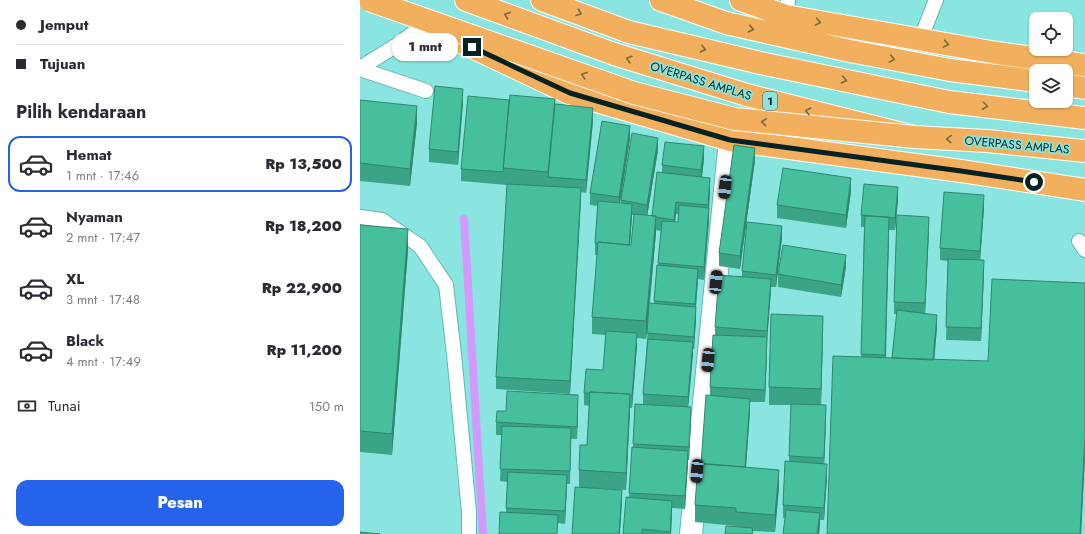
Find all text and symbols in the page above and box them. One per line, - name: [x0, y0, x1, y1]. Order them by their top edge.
- one-way arrow: [575, 9, 582, 17]
- one-way arrow: [504, 11, 511, 20]
- map controls: [1029, 12, 1073, 108]
- button: locate: [1029, 12, 1073, 56]
- text: Jemput: [40, 14, 89, 36]
- one-way arrow: [815, 17, 821, 26]
- one-way arrow: [748, 24, 755, 32]
- callout: 1 mnt: [392, 33, 458, 61]
- text: 1 mnt: [408, 37, 442, 56]
- route end: [463, 38, 481, 56]
- one-way arrow: [943, 40, 949, 48]
- one-way arrow: [700, 45, 707, 53]
- text: Tujuan: [40, 53, 85, 75]
- one-way arrow: [626, 55, 633, 64]
- one-way arrow: [889, 55, 895, 63]
- street label: OVERPASS AMPLAS: [648, 57, 754, 105]
- button: layers: [1029, 64, 1073, 108]
- one-way arrow: [581, 72, 588, 80]
- one-way arrow: [841, 76, 847, 84]
- road number: 1: [763, 92, 777, 110]
- text: Pilih kendaraan: [16, 99, 146, 125]
- one-way arrow: [982, 101, 989, 110]
- one-way arrow: [805, 107, 811, 115]
- one-way arrow: [761, 118, 767, 127]
- street label: OVERPASS AMPLAS: [964, 131, 1071, 159]
- one-way arrow: [946, 135, 952, 143]
- text: Hemat: [66, 144, 112, 166]
- icon: car: [18, 146, 54, 182]
- text: Rp 13,500: [265, 153, 342, 175]
- text: 1 mnt · 17:46: [66, 166, 139, 185]
- route start: [1025, 173, 1043, 191]
- car: [718, 174, 732, 200]
- text: Nyaman: [66, 206, 123, 228]
- icon: car: [18, 208, 54, 244]
- text: Rp 18,200: [265, 215, 342, 237]
- text: 2 mnt · 17:47: [66, 228, 140, 247]
- text: XL: [66, 268, 84, 290]
- car: [709, 269, 723, 295]
- icon: car: [18, 270, 54, 306]
- text: Rp 22,900: [262, 277, 342, 299]
- text: 3 mnt · 17:48: [66, 290, 140, 309]
- text: Black: [66, 330, 104, 352]
- icon: car: [18, 332, 54, 368]
- text: Rp 11,200: [267, 339, 342, 361]
- car: [701, 348, 715, 372]
- text: 4 mnt · 17:49: [66, 352, 141, 371]
- icon: cash: [16, 395, 38, 417]
- text: Tunai: [48, 395, 81, 417]
- text: 150 m: [309, 397, 344, 416]
- car: [690, 459, 704, 483]
- button: Pesan: [16, 480, 344, 526]

